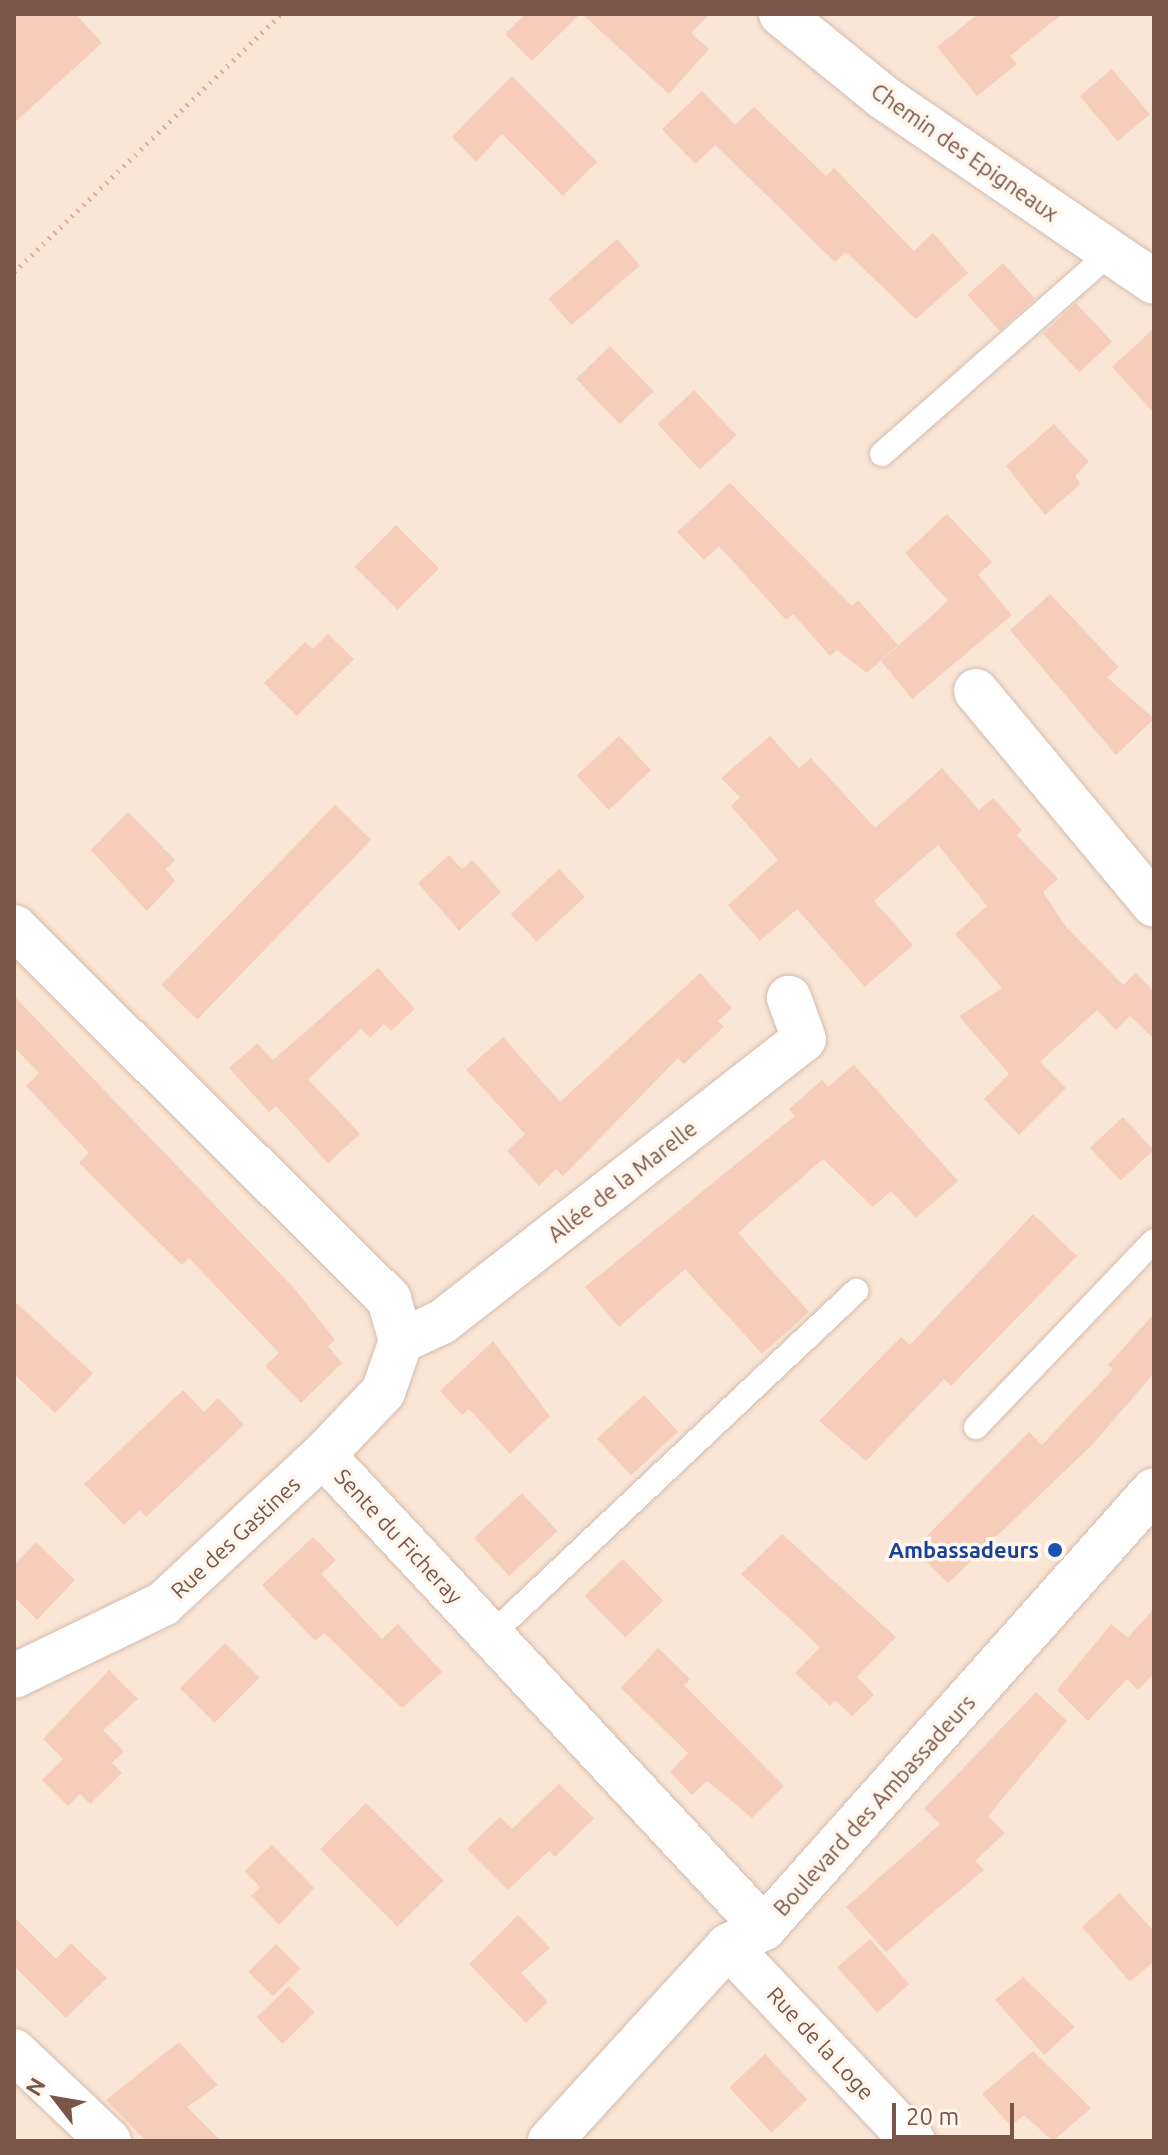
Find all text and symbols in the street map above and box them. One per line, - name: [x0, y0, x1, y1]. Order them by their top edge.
- street label: Chemin des Epigneaux: [866, 77, 1064, 227]
- street label: Allée de la Marelle: [542, 1115, 702, 1247]
- street label: Sente du Ficheray: [330, 1463, 468, 1609]
- street label: Rue des Gastines: [165, 1470, 305, 1604]
- place label: Ambassadeurs: [889, 1537, 1039, 1563]
- marker: Ambassadeurs: [1046, 1541, 1064, 1559]
- street label: Boulevard des Ambassadeurs: [768, 1689, 980, 1921]
- street label: Rue de la Loge: [762, 1981, 880, 2105]
- north arrow: [16, 2059, 96, 2139]
- text: N: [20, 2073, 50, 2100]
- scale bar: [896, 2087, 1018, 2137]
- text: 20 m: [906, 2103, 959, 2130]

